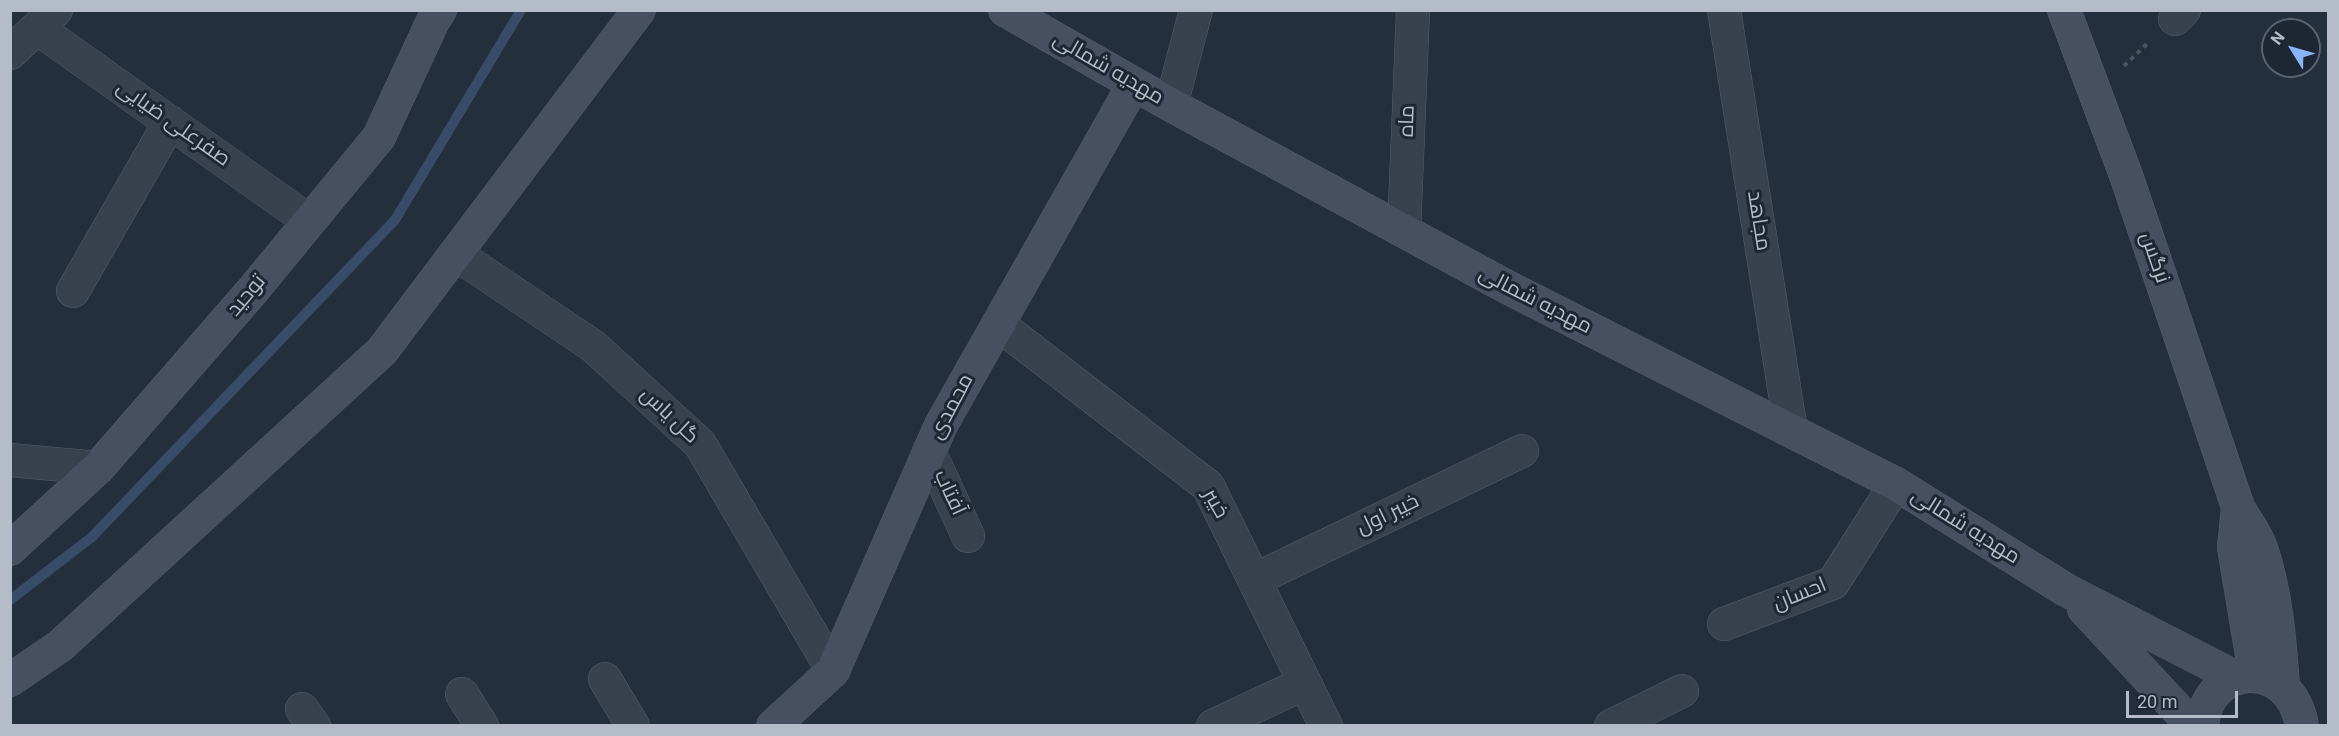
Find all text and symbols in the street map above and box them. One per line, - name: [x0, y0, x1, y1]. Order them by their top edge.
- north arrow: [2261, 18, 2321, 78]
- street label: مهدیه شمالی: [1048, 27, 1168, 111]
- text: N: [2267, 28, 2289, 48]
- street label: صفرعلی ضیایی: [111, 75, 235, 173]
- street label: ماه: [1395, 105, 1421, 137]
- street label: مجاهد: [1741, 189, 1775, 253]
- street label: نرگس: [2134, 229, 2174, 287]
- street label: مهدیه شمالی: [1474, 262, 1596, 340]
- street label: توحید: [222, 270, 272, 322]
- street label: محمدی: [924, 370, 980, 444]
- street label: گل یاس: [634, 382, 704, 450]
- street label: آفتاب: [928, 466, 970, 520]
- street label: مهدیه شمالی: [1906, 484, 2024, 570]
- street label: خیبر: [1197, 485, 1233, 523]
- street label: خیبر اول: [1353, 489, 1423, 541]
- street label: احسان: [1770, 573, 1830, 617]
- scale bar: [2129, 679, 2242, 717]
- text: 20 m: [2137, 691, 2177, 712]

